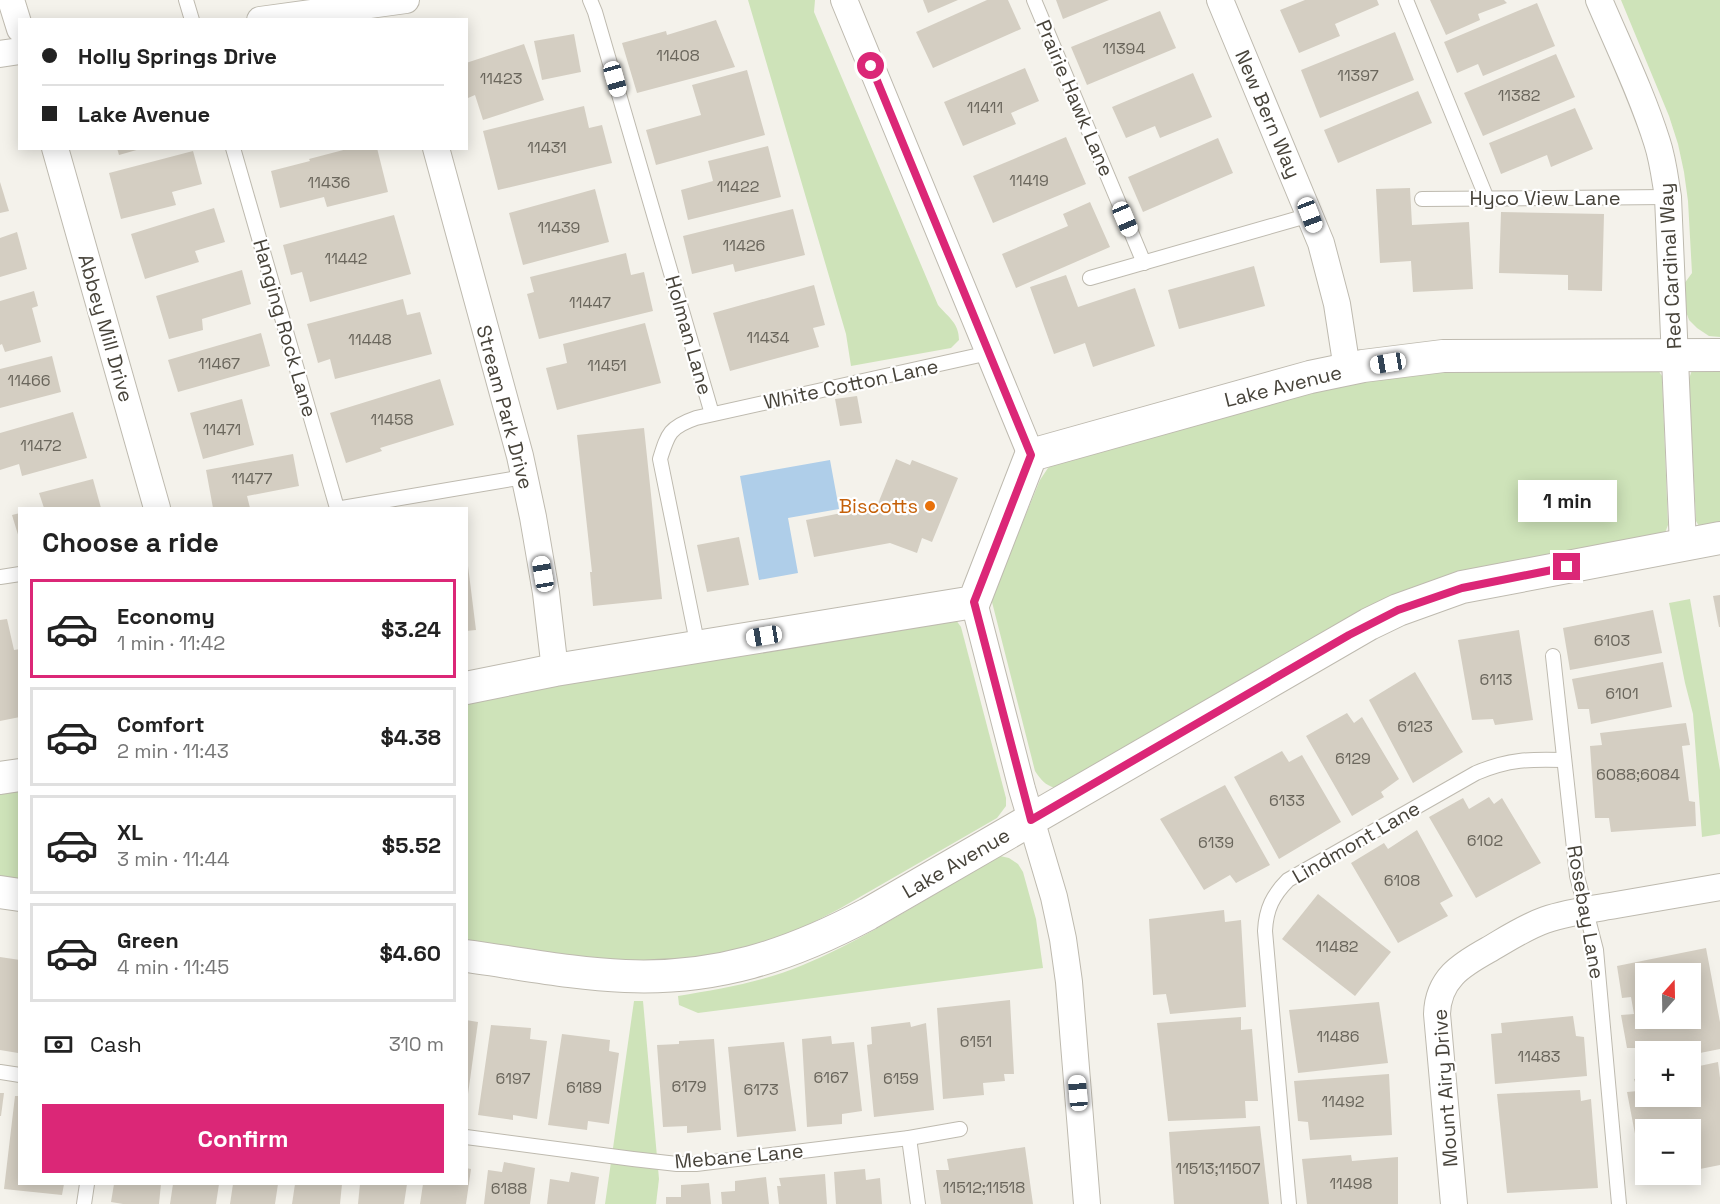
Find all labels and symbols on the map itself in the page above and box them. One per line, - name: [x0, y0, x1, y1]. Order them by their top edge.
- street label: Prairie Hawk Lane: [1030, 16, 1120, 180]
- house number: 11394: [1103, 38, 1145, 59]
- house number: 11408: [656, 45, 700, 66]
- street label: New Bern Way: [1229, 46, 1307, 182]
- route start: [857, 52, 884, 79]
- car: [601, 59, 629, 99]
- house number: 11397: [1337, 65, 1379, 86]
- house number: 11423: [480, 68, 522, 89]
- house number: 11382: [1498, 85, 1540, 106]
- house number: 11411: [967, 97, 1003, 118]
- house number: 11431: [527, 137, 567, 158]
- house number: 11419: [1009, 170, 1049, 191]
- house number: 11436: [308, 172, 350, 193]
- house number: 11422: [717, 176, 759, 197]
- street label: Red Cardinal Way: [1653, 182, 1687, 350]
- street label: Hyco View Lane: [1469, 185, 1621, 211]
- car: [1295, 195, 1325, 235]
- car: [1110, 199, 1140, 239]
- house number: 11439: [538, 217, 580, 238]
- house number: 11426: [723, 235, 765, 256]
- street label: Hanging Rock Lane: [247, 236, 323, 420]
- house number: 11442: [324, 248, 368, 269]
- street label: Abbey Mill Drive: [72, 251, 140, 405]
- street label: Holman Lane: [660, 272, 718, 398]
- house number: 11447: [569, 292, 611, 313]
- street label: Stream Park Drive: [471, 322, 539, 492]
- house number: 11434: [746, 327, 790, 348]
- house number: 11448: [348, 329, 392, 350]
- car: [1369, 351, 1407, 375]
- house number: 11467: [198, 353, 240, 374]
- street label: White Cotton Lane: [761, 353, 941, 415]
- house number: 11451: [587, 355, 627, 376]
- street label: Lake Avenue: [1222, 359, 1344, 413]
- house number: 11466: [8, 370, 50, 391]
- house number: 11458: [371, 409, 413, 430]
- house number: 11471: [203, 419, 241, 440]
- house number: 11472: [20, 435, 62, 456]
- house number: 11477: [232, 468, 272, 489]
- callout: 1 min: [1518, 480, 1616, 522]
- place label: Biscotts: [839, 493, 918, 519]
- marker: Biscotts: [923, 499, 937, 513]
- route end: [1553, 553, 1580, 580]
- car: [531, 555, 555, 593]
- car: [745, 624, 783, 648]
- house number: 6103: [1594, 630, 1630, 651]
- house number: 6113: [1480, 669, 1512, 690]
- house number: 6101: [1605, 683, 1639, 704]
- house number: 6123: [1397, 716, 1433, 737]
- house number: 6129: [1335, 748, 1371, 769]
- house number: 6088;6084: [1596, 764, 1680, 785]
- house number: 6133: [1269, 790, 1305, 811]
- street label: Lindmont Lane: [1287, 795, 1425, 889]
- street label: Lake Avenue: [898, 822, 1014, 904]
- house number: 6102: [1467, 830, 1503, 851]
- house number: 6139: [1198, 832, 1234, 853]
- street label: Rosebay Lane: [1561, 843, 1611, 981]
- house number: 6108: [1384, 870, 1420, 891]
- house number: 11482: [1316, 936, 1359, 957]
- north arrow: [1635, 963, 1701, 1029]
- street label: Mount Airy Drive: [1427, 1008, 1463, 1168]
- house number: 11486: [1316, 1026, 1360, 1047]
- house number: 6151: [960, 1031, 992, 1052]
- house number: 11483: [1517, 1046, 1561, 1067]
- house number: 6167: [813, 1067, 849, 1088]
- house number: 6197: [496, 1068, 530, 1089]
- house number: 6159: [883, 1068, 919, 1089]
- car: [1067, 1074, 1089, 1112]
- house number: 6179: [671, 1076, 707, 1097]
- house number: 6189: [566, 1077, 602, 1098]
- house number: 6173: [743, 1079, 779, 1100]
- house number: 11492: [1322, 1091, 1364, 1112]
- street label: Mebane Lane: [673, 1137, 805, 1175]
- house number: 11513;11507: [1175, 1158, 1261, 1179]
- house number: 11498: [1329, 1173, 1373, 1194]
- house number: 11512;11518: [943, 1177, 1025, 1198]
- house number: 6188: [491, 1178, 527, 1199]

